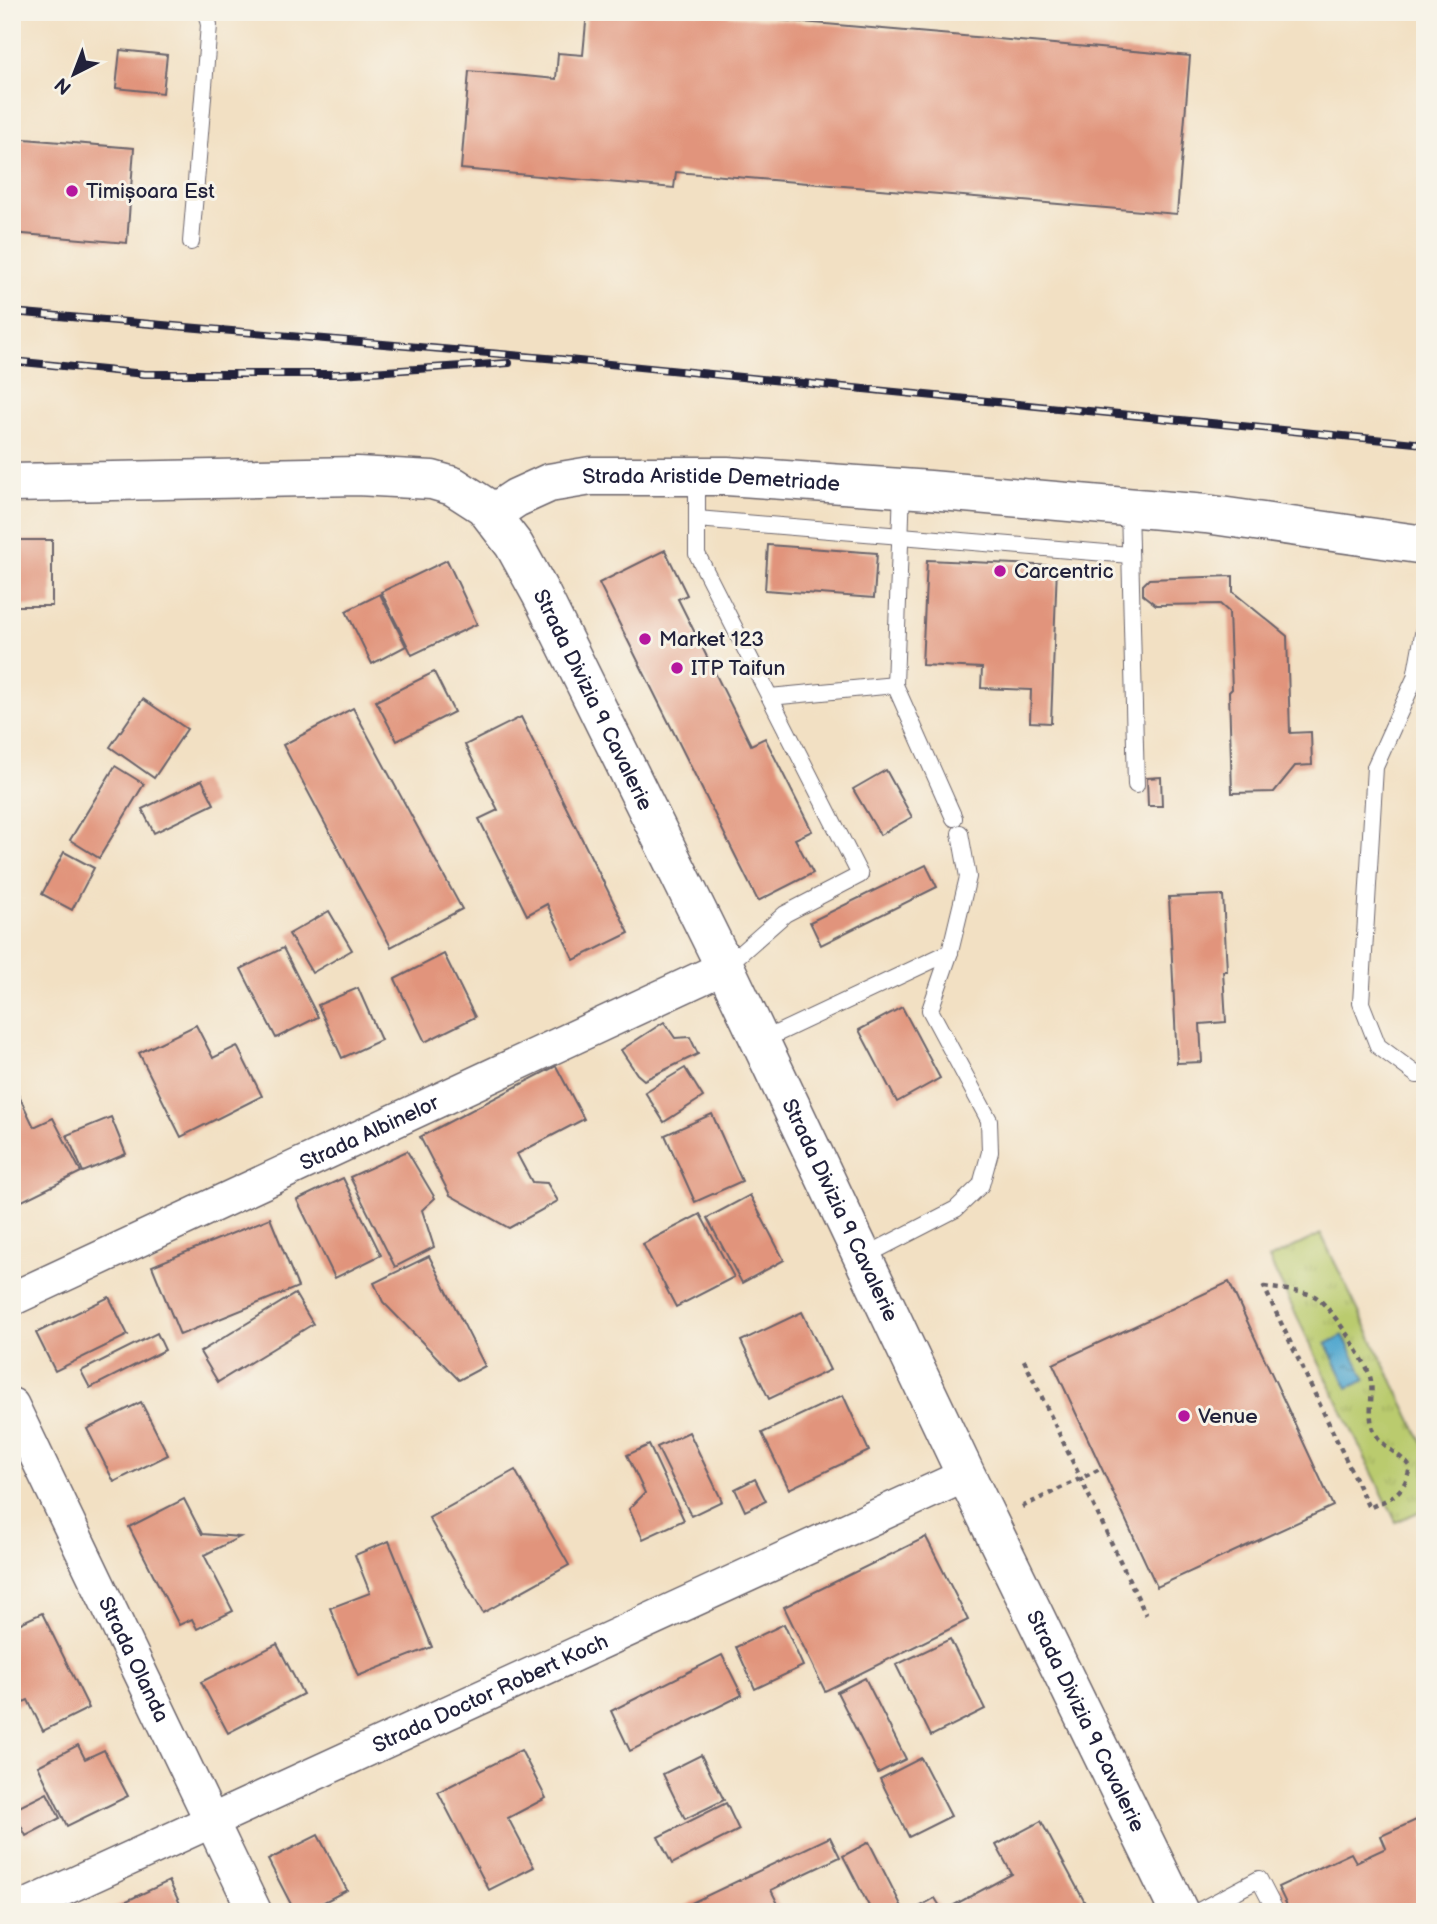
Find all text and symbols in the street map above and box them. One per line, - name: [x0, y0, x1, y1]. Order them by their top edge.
- north arrow: [38, 38, 108, 108]
- text: N: [51, 72, 77, 99]
- place label: Timișoara Est: [86, 179, 215, 204]
- marker: Timișoara Est: [64, 183, 80, 199]
- street label: Strada Aristide Demetriade: [580, 463, 841, 496]
- place label: Carcentric: [1014, 559, 1114, 584]
- marker: Carcentric: [992, 563, 1008, 579]
- street label: Strada Divizia 9 Cavalerie: [528, 585, 658, 814]
- place label: Market 123: [659, 627, 764, 652]
- marker: Market 123: [637, 631, 653, 647]
- place label: ITP Taifun: [691, 656, 785, 681]
- marker: ITP Taifun: [669, 660, 685, 676]
- street label: Strada Albinelor: [296, 1089, 443, 1176]
- street label: Strada Divizia 9 Cavalerie: [777, 1095, 904, 1325]
- place label: Venue: [1198, 1404, 1258, 1429]
- marker: Venue: [1176, 1408, 1192, 1424]
- street label: Strada Olanda: [93, 1593, 175, 1726]
- street label: Strada Divizia 9 Cavalerie: [1021, 1606, 1150, 1836]
- street label: Strada Doctor Robert Koch: [369, 1628, 612, 1758]

